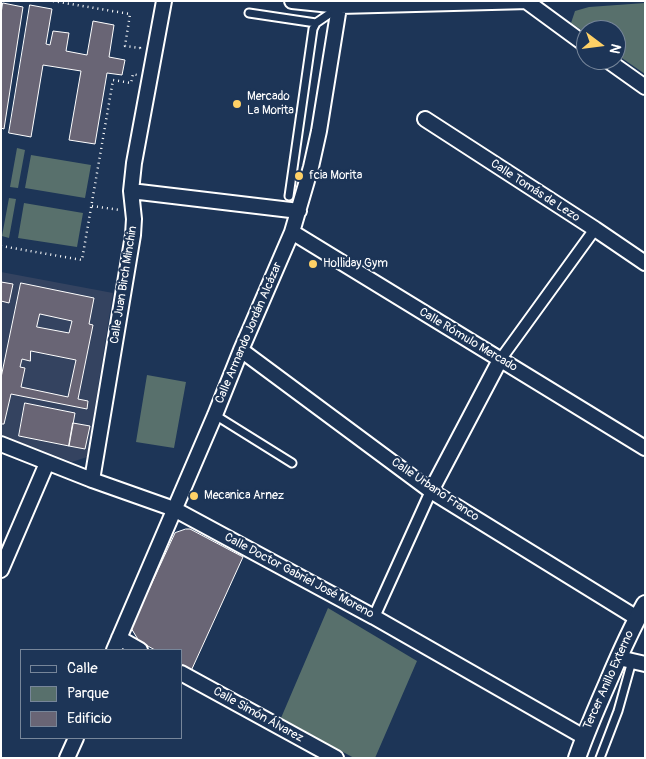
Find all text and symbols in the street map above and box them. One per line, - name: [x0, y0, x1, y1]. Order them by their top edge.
- north arrow: [576, 20, 626, 70]
- text: N: [606, 42, 624, 56]
- place label: Mercado La Morita: [247, 90, 294, 118]
- marker: Mercado La Morita: [231, 98, 243, 110]
- street label: Calle Tomás de Lezo: [488, 157, 582, 225]
- place label: fcia Morita: [309, 169, 362, 183]
- marker: fcia Morita: [293, 170, 305, 182]
- street label: Calle Juan Birch Minchin: [108, 225, 140, 345]
- place label: Holliday Gym: [323, 257, 388, 271]
- marker: Holliday Gym: [307, 258, 319, 270]
- street label: Calle Armando Jordán Alcázar: [213, 260, 285, 406]
- street label: Calle Rómulo Mercado: [416, 305, 520, 375]
- street label: Calle Urbano Franco: [388, 455, 482, 525]
- place label: Mecanica Arnez: [204, 489, 284, 503]
- marker: Mecanica Arnez: [188, 490, 200, 502]
- street label: Calle Doctor Gabriel José Moreno: [222, 530, 376, 622]
- street label: Tercer Anillo Externo: [581, 628, 637, 732]
- legend: [20, 649, 182, 739]
- text: Calle: [67, 659, 98, 678]
- text: Parque: [67, 684, 109, 703]
- street label: Calle Simón Álvarez: [210, 684, 306, 746]
- text: Edificio: [67, 709, 112, 728]

